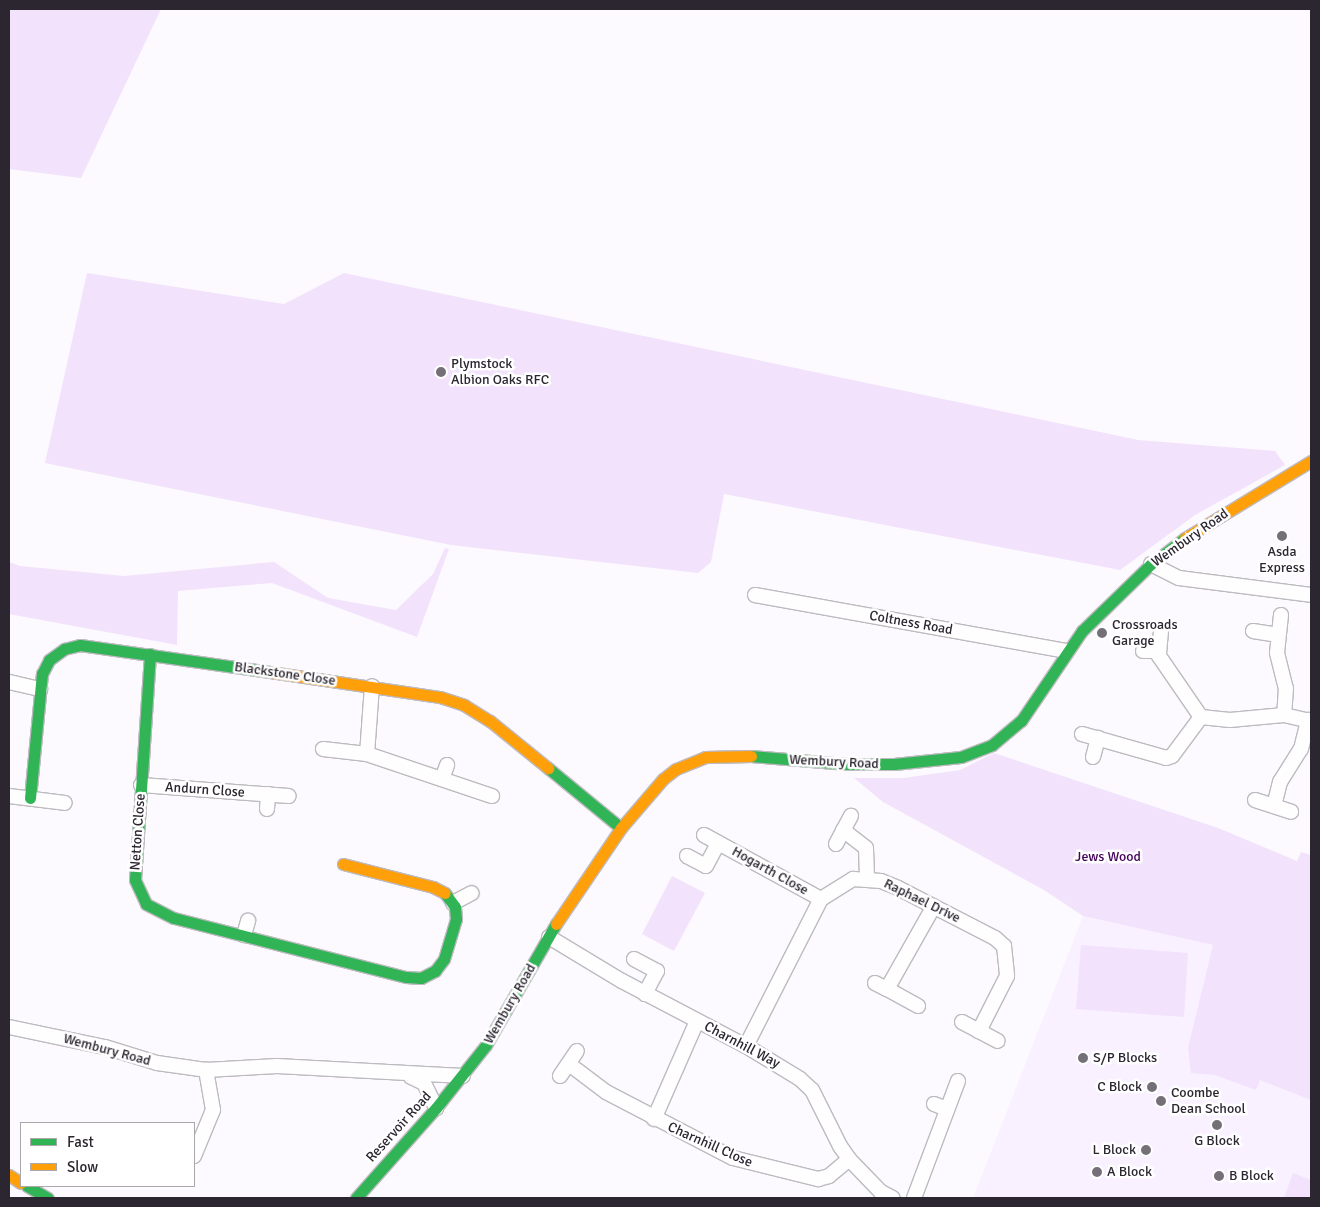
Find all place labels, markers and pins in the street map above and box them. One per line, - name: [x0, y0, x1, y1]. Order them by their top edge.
- place label: Plymstock Albion Oaks RFC: [451, 356, 549, 388]
- marker: Plymstock Albion Oaks RFC: [435, 366, 447, 378]
- marker: Asda Express: [1276, 530, 1288, 542]
- place label: Asda Express: [1259, 544, 1305, 576]
- place label: Crossroads Garage: [1112, 617, 1178, 650]
- marker: Crossroads Garage: [1096, 627, 1108, 639]
- place label: S/P Blocks: [1093, 1050, 1157, 1066]
- marker: S/P Blocks: [1077, 1052, 1089, 1064]
- place label: C Block: [1097, 1079, 1142, 1095]
- marker: C Block: [1146, 1081, 1158, 1093]
- place label: Coombe Dean School: [1171, 1085, 1246, 1118]
- marker: Coombe Dean School: [1155, 1095, 1167, 1107]
- marker: G Block: [1211, 1119, 1223, 1131]
- place label: G Block: [1194, 1133, 1240, 1149]
- place label: L Block: [1092, 1142, 1136, 1158]
- marker: L Block: [1140, 1144, 1152, 1156]
- place label: A Block: [1107, 1164, 1152, 1180]
- marker: A Block: [1091, 1166, 1103, 1178]
- place label: B Block: [1229, 1168, 1274, 1184]
- marker: B Block: [1213, 1170, 1225, 1182]

